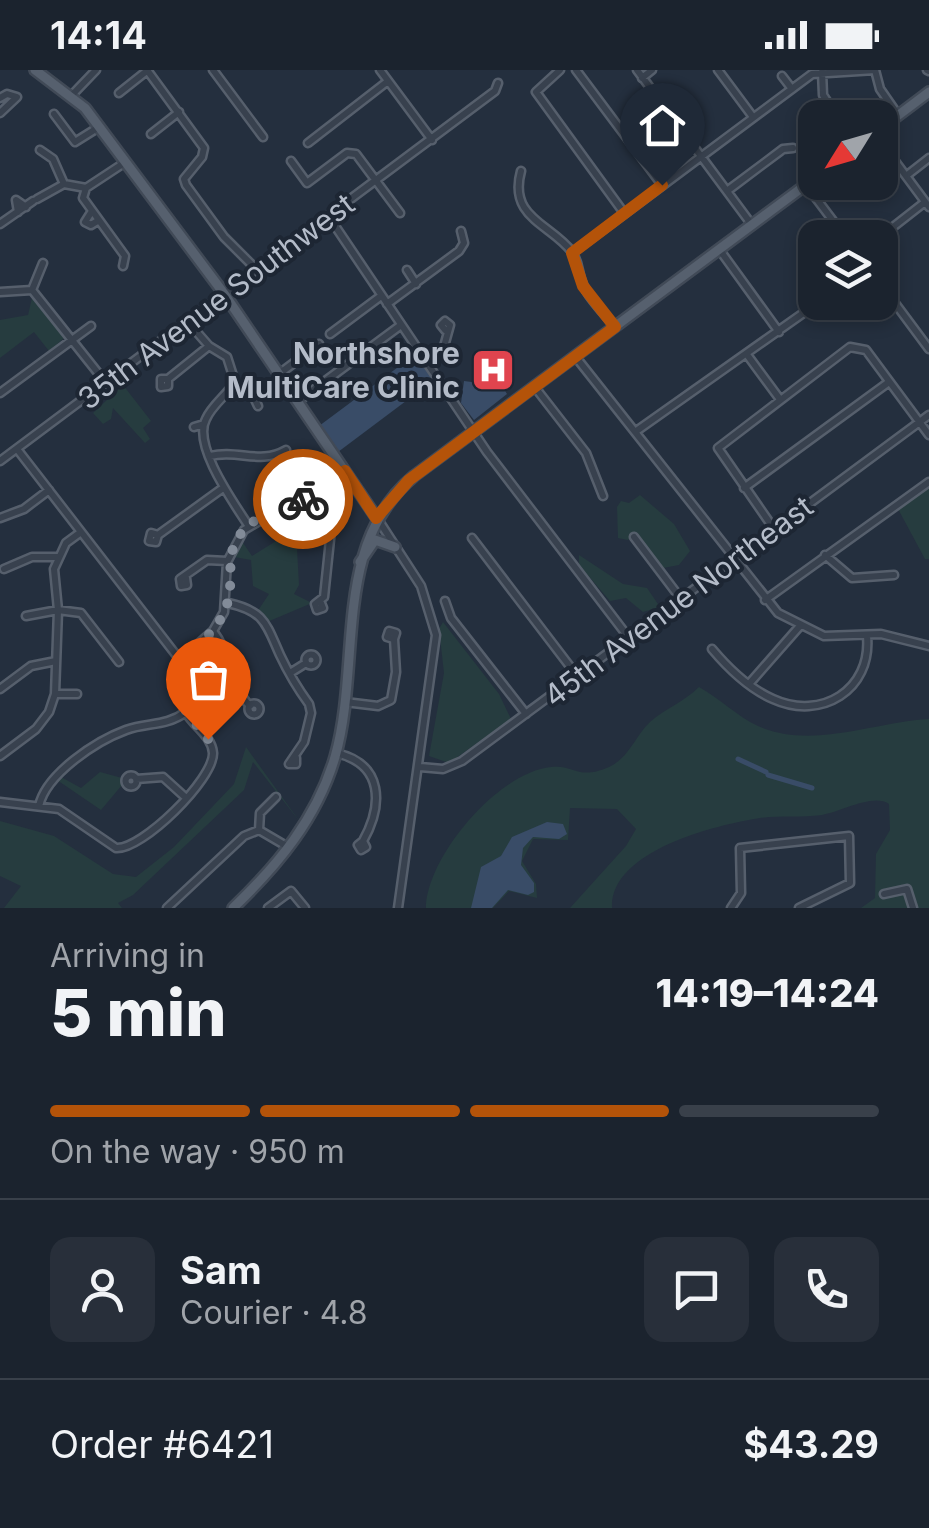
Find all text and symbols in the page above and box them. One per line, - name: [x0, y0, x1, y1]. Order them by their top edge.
- text: 14:14: [50, 12, 147, 58]
- pin: [620, 83, 705, 186]
- icon: home: [635, 98, 690, 153]
- north arrow: [798, 100, 898, 200]
- map controls: [798, 100, 898, 320]
- street label: 35th Avenue Southwest: [71, 185, 361, 417]
- button: layers: [798, 220, 898, 320]
- place label: Northshore MultiCare Clinic: [227, 335, 460, 405]
- hospital icon: Northshore MultiCare Clinic: [470, 347, 516, 393]
- courier: [253, 449, 353, 549]
- icon: bike: [276, 472, 331, 527]
- street label: 45th Avenue Northeast: [536, 488, 820, 714]
- pin: [166, 637, 251, 740]
- icon: bag: [181, 652, 236, 707]
- text: Arriving in: [50, 936, 205, 975]
- text: 14:19–14:24: [656, 970, 879, 1016]
- text: 5 min: [50, 973, 227, 1052]
- text: On the way · 950 m: [50, 1132, 345, 1171]
- button: person: [50, 1237, 155, 1342]
- button: chat: [644, 1237, 749, 1342]
- button: phone: [774, 1237, 879, 1342]
- text: Sam: [180, 1247, 262, 1293]
- text: Courier · 4.8: [180, 1293, 368, 1332]
- text: Order #6421: [50, 1421, 274, 1467]
- text: $43.29: [743, 1421, 879, 1467]

